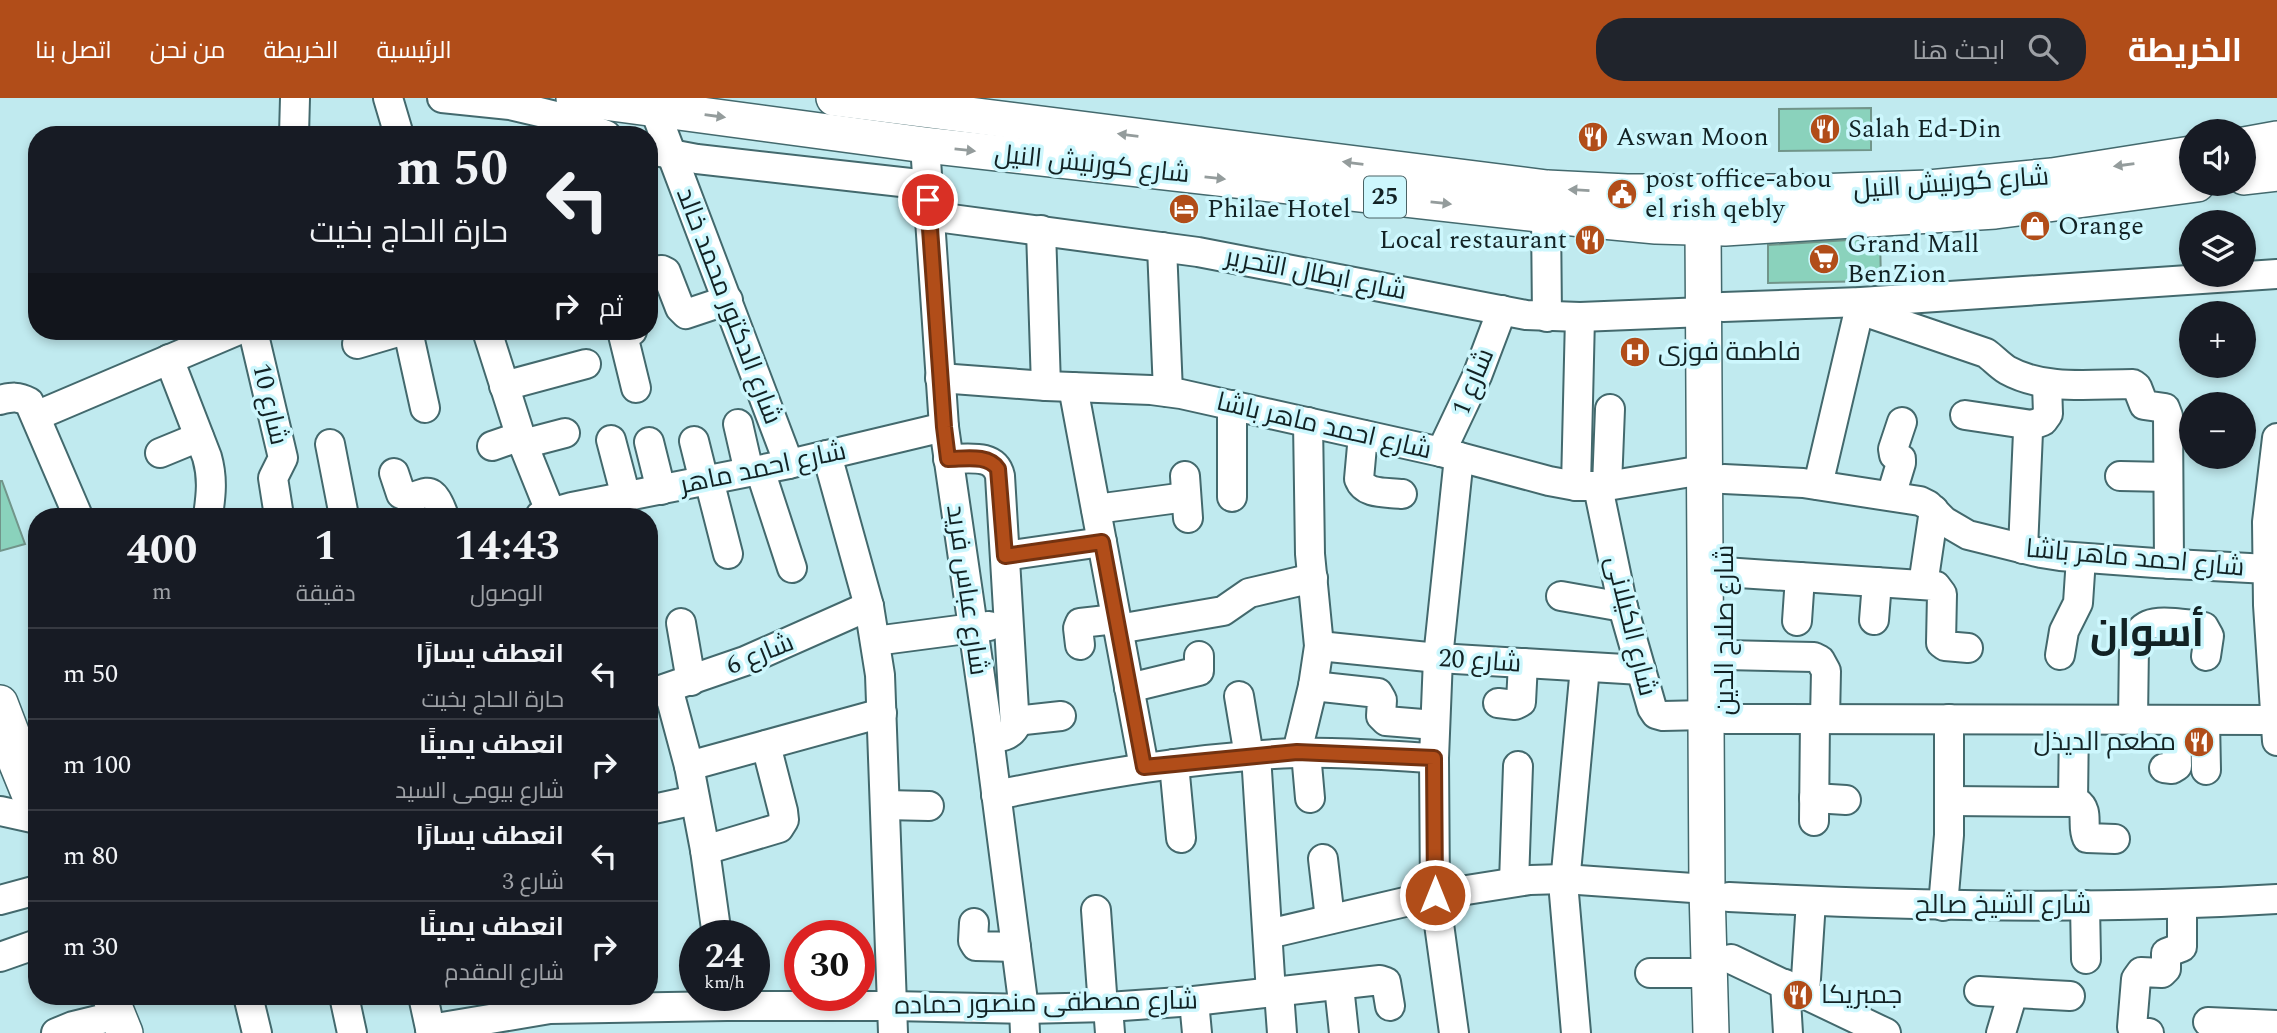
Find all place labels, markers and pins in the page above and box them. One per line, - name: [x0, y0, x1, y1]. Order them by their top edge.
- place label: Salah Ed-Din: [1848, 109, 2001, 149]
- restaurant icon: Salah Ed-Din: [1808, 112, 1842, 146]
- place label: Aswan Moon: [1616, 117, 1769, 157]
- restaurant icon: Aswan Moon: [1576, 120, 1610, 154]
- place label: post office-abou el rish qebly: [1645, 159, 1832, 229]
- pin: [898, 170, 958, 230]
- public building icon: post office-abou el rish qebly: [1605, 177, 1639, 211]
- place label: Philae Hotel: [1207, 189, 1351, 229]
- hotel icon: Philae Hotel: [1167, 192, 1201, 226]
- place label: Orange: [2058, 206, 2144, 246]
- shop icon: Orange: [2018, 209, 2052, 243]
- place label: Local restaurant: [1379, 220, 1567, 260]
- restaurant icon: Local restaurant: [1573, 223, 1607, 257]
- place label: Grand Mall BenZion: [1847, 224, 1979, 294]
- supermarket icon: Grand Mall BenZion: [1807, 242, 1841, 276]
- place label: فاطمة فوزى: [1658, 332, 1801, 372]
- hospital icon: فاطمة فوزى: [1618, 335, 1652, 369]
- place label: مطعم الديذل: [2033, 722, 2176, 762]
- restaurant icon: مطعم الديذل: [2182, 725, 2216, 759]
- place label: جمبريكا: [1821, 975, 1902, 1015]
- restaurant icon: جمبريكا: [1781, 978, 1815, 1012]

